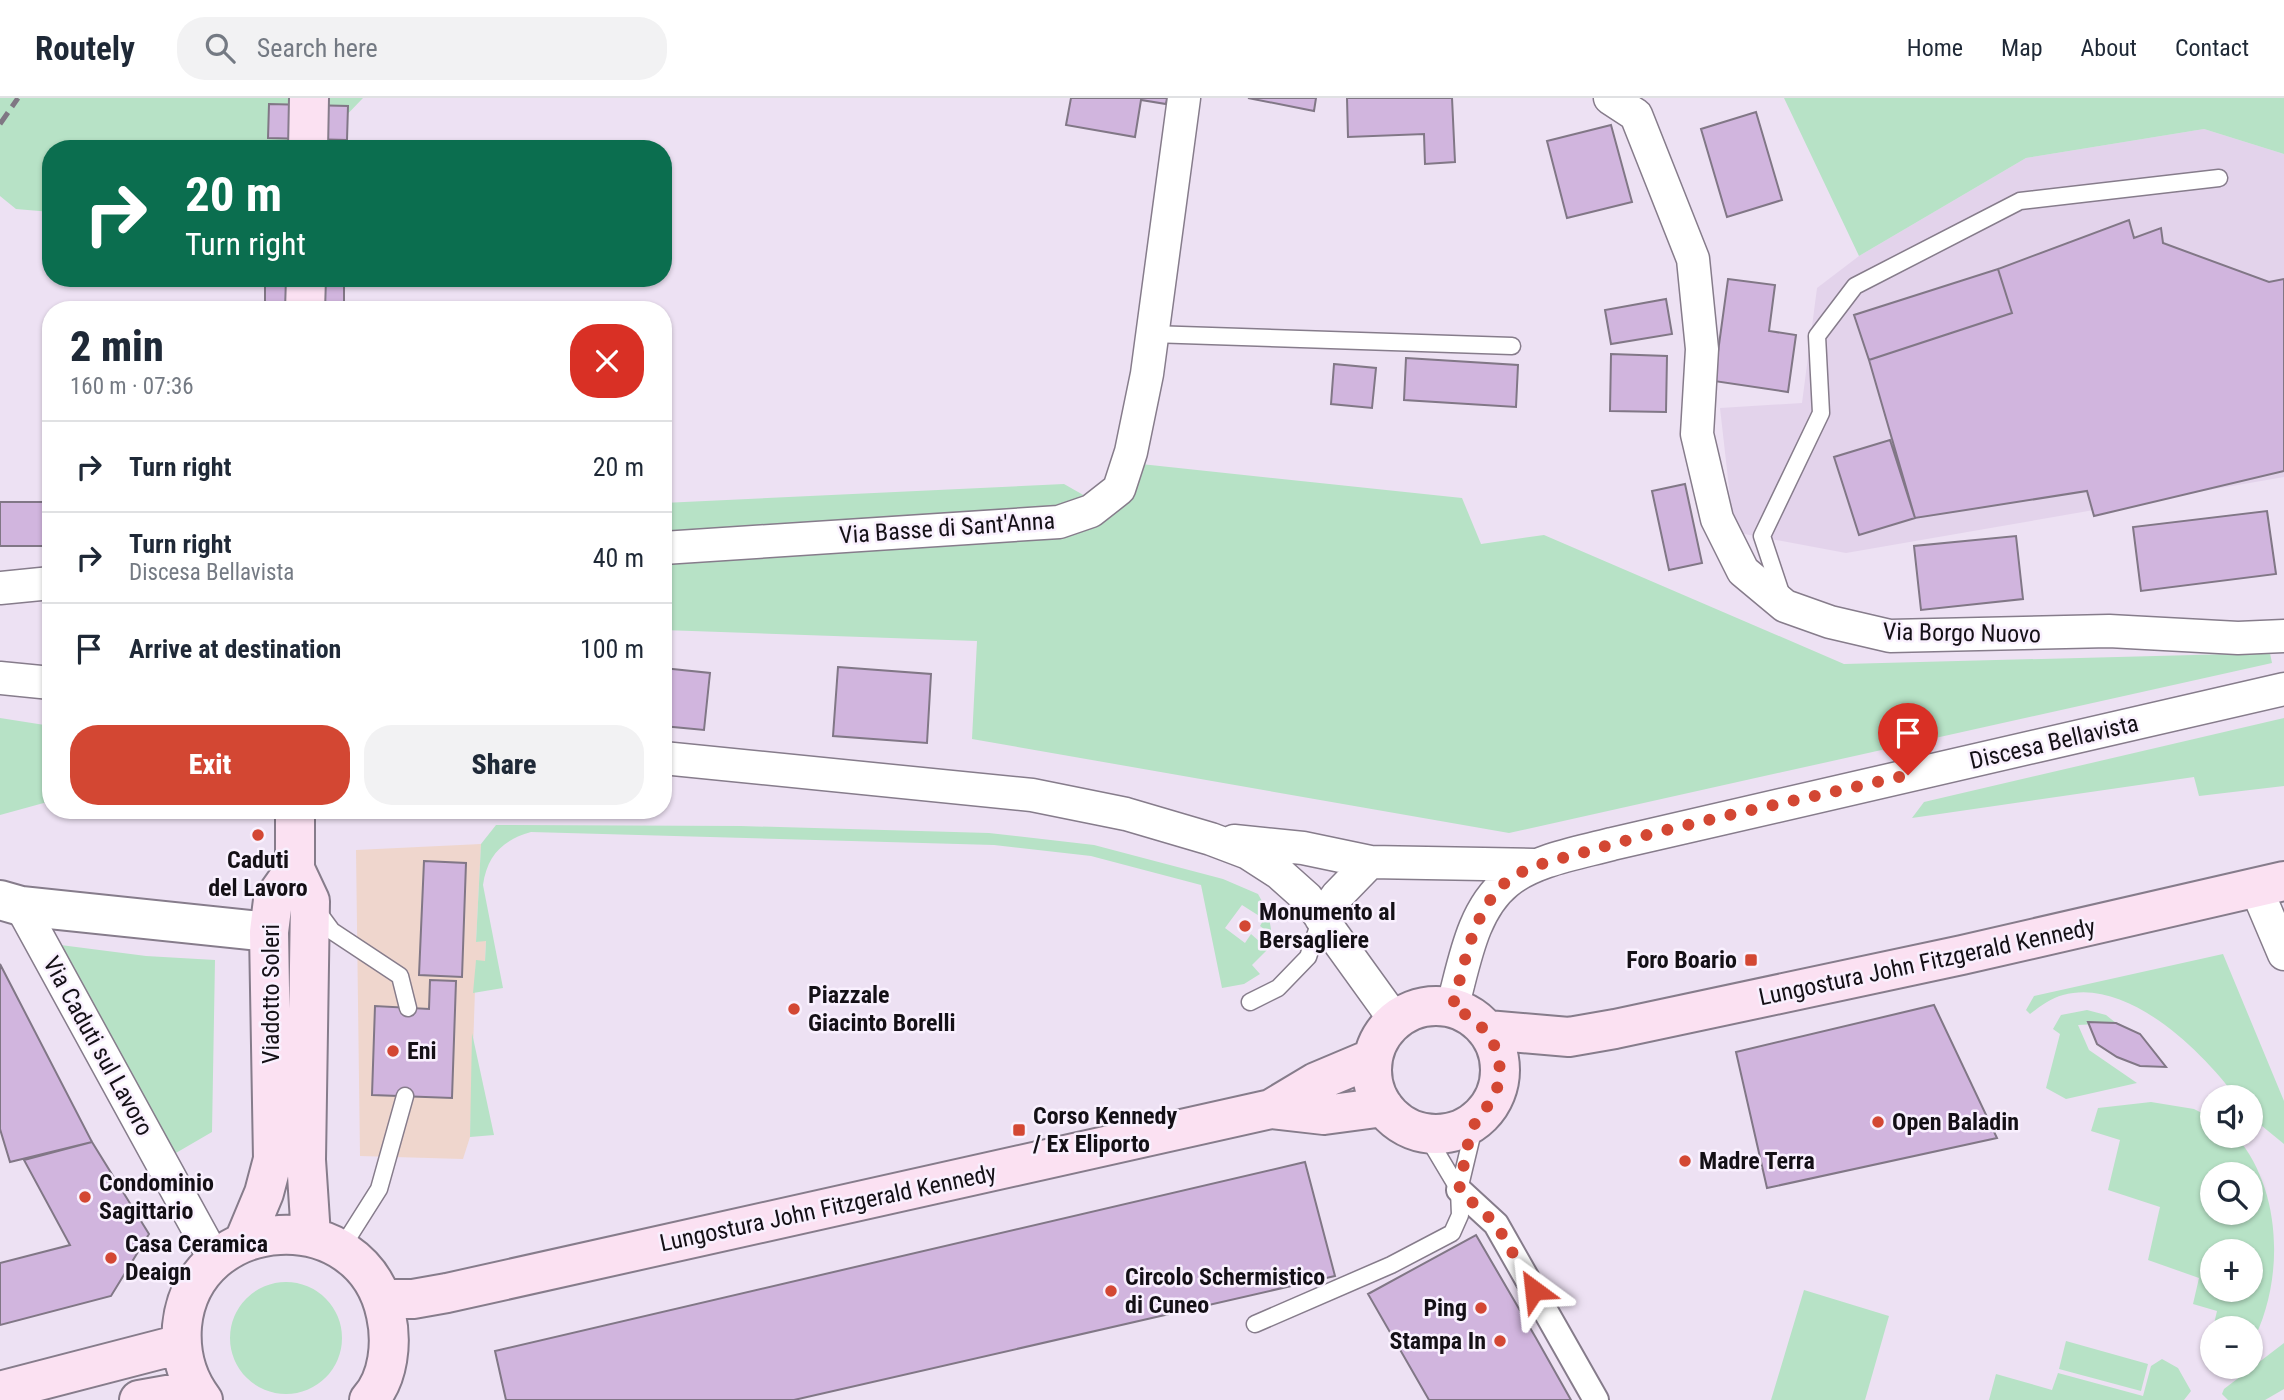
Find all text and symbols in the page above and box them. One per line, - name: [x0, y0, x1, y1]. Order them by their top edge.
- search box: [177, 17, 667, 80]
- text: Routely: [35, 29, 135, 68]
- icon: search: [201, 29, 239, 67]
- text: Search here: [257, 33, 378, 63]
- text: Home: [1907, 34, 1963, 62]
- text: Map: [2001, 34, 2043, 62]
- text: About: [2081, 34, 2137, 62]
- text: Contact: [2175, 34, 2249, 62]
- text: 20 m: [185, 166, 282, 223]
- icon: right: [70, 168, 161, 259]
- text: Turn right: [185, 225, 306, 263]
- text: 2 min: [70, 322, 164, 371]
- button: close: [570, 324, 644, 398]
- text: 160 m · 07:36: [70, 373, 194, 400]
- icon: right: [70, 448, 108, 486]
- text: Turn right: [129, 452, 231, 482]
- text: 20 m: [593, 452, 644, 482]
- street label: Via Basse di Sant'Anna: [838, 506, 1056, 550]
- text: Turn right: [129, 529, 231, 559]
- icon: right: [70, 539, 108, 577]
- text: 40 m: [593, 543, 644, 573]
- text: Discesa Bellavista: [129, 559, 294, 586]
- street label: Via Borgo Nuovo: [1883, 618, 2041, 648]
- icon: arrive: [70, 630, 108, 668]
- text: Arrive at destination: [129, 634, 341, 664]
- text: 100 m: [580, 634, 644, 664]
- pin: [1878, 703, 1938, 775]
- street label: Discesa Bellavista: [1967, 709, 2141, 775]
- icon: arrive: [1889, 714, 1927, 752]
- button: Exit: [70, 725, 350, 805]
- button: Share: [364, 725, 644, 805]
- marker: Caduti del Lavoro: [250, 827, 266, 843]
- place label: Caduti del Lavoro: [208, 846, 308, 902]
- place label: Monumento al Bersagliere: [1259, 898, 1396, 954]
- street label: Lungostura John Fitzgerald Kennedy: [1756, 913, 2098, 1011]
- marker: Monumento al Bersagliere: [1237, 918, 1253, 934]
- street label: Viadotto Soleri: [257, 924, 285, 1064]
- place label: Foro Boario: [1626, 946, 1737, 974]
- street label: Via Caduti sul Lavoro: [37, 952, 159, 1140]
- marker: Foro Boario: [1743, 952, 1759, 968]
- place label: Piazzale Giacinto Borelli: [808, 981, 956, 1037]
- marker: Piazzale Giacinto Borelli: [786, 1001, 802, 1017]
- place label: Eni: [407, 1037, 437, 1065]
- marker: Eni: [385, 1043, 401, 1059]
- map controls: [2200, 1085, 2263, 1379]
- button: sound: [2200, 1085, 2263, 1148]
- place label: Corso Kennedy / Ex Eliporto: [1032, 1102, 1177, 1158]
- place label: Open Baladin: [1892, 1108, 2019, 1136]
- marker: Open Baladin: [1870, 1114, 1886, 1130]
- marker: Corso Kennedy / Ex Eliporto: [1011, 1122, 1027, 1138]
- place label: Madre Terra: [1699, 1147, 1815, 1175]
- marker: Madre Terra: [1677, 1153, 1693, 1169]
- street label: Lungostura John Fitzgerald Kennedy: [657, 1159, 999, 1257]
- button: search: [2200, 1162, 2263, 1225]
- place label: Condominio Sagittario: [99, 1169, 214, 1225]
- marker: Condominio Sagittario: [77, 1189, 93, 1205]
- place label: Casa Ceramica Deaign: [125, 1230, 268, 1286]
- button: +: [2200, 1239, 2263, 1302]
- marker: Casa Ceramica Deaign: [103, 1250, 119, 1266]
- position arrow: [1497, 1253, 1571, 1327]
- place label: Circolo Schermistico di Cuneo: [1125, 1263, 1325, 1319]
- marker: Circolo Schermistico di Cuneo: [1103, 1283, 1119, 1299]
- place label: Ping: [1423, 1294, 1467, 1322]
- marker: Ping: [1473, 1300, 1489, 1316]
- button: −: [2200, 1316, 2263, 1379]
- place label: Stampa In: [1390, 1327, 1486, 1355]
- marker: Stampa In: [1492, 1333, 1508, 1349]

